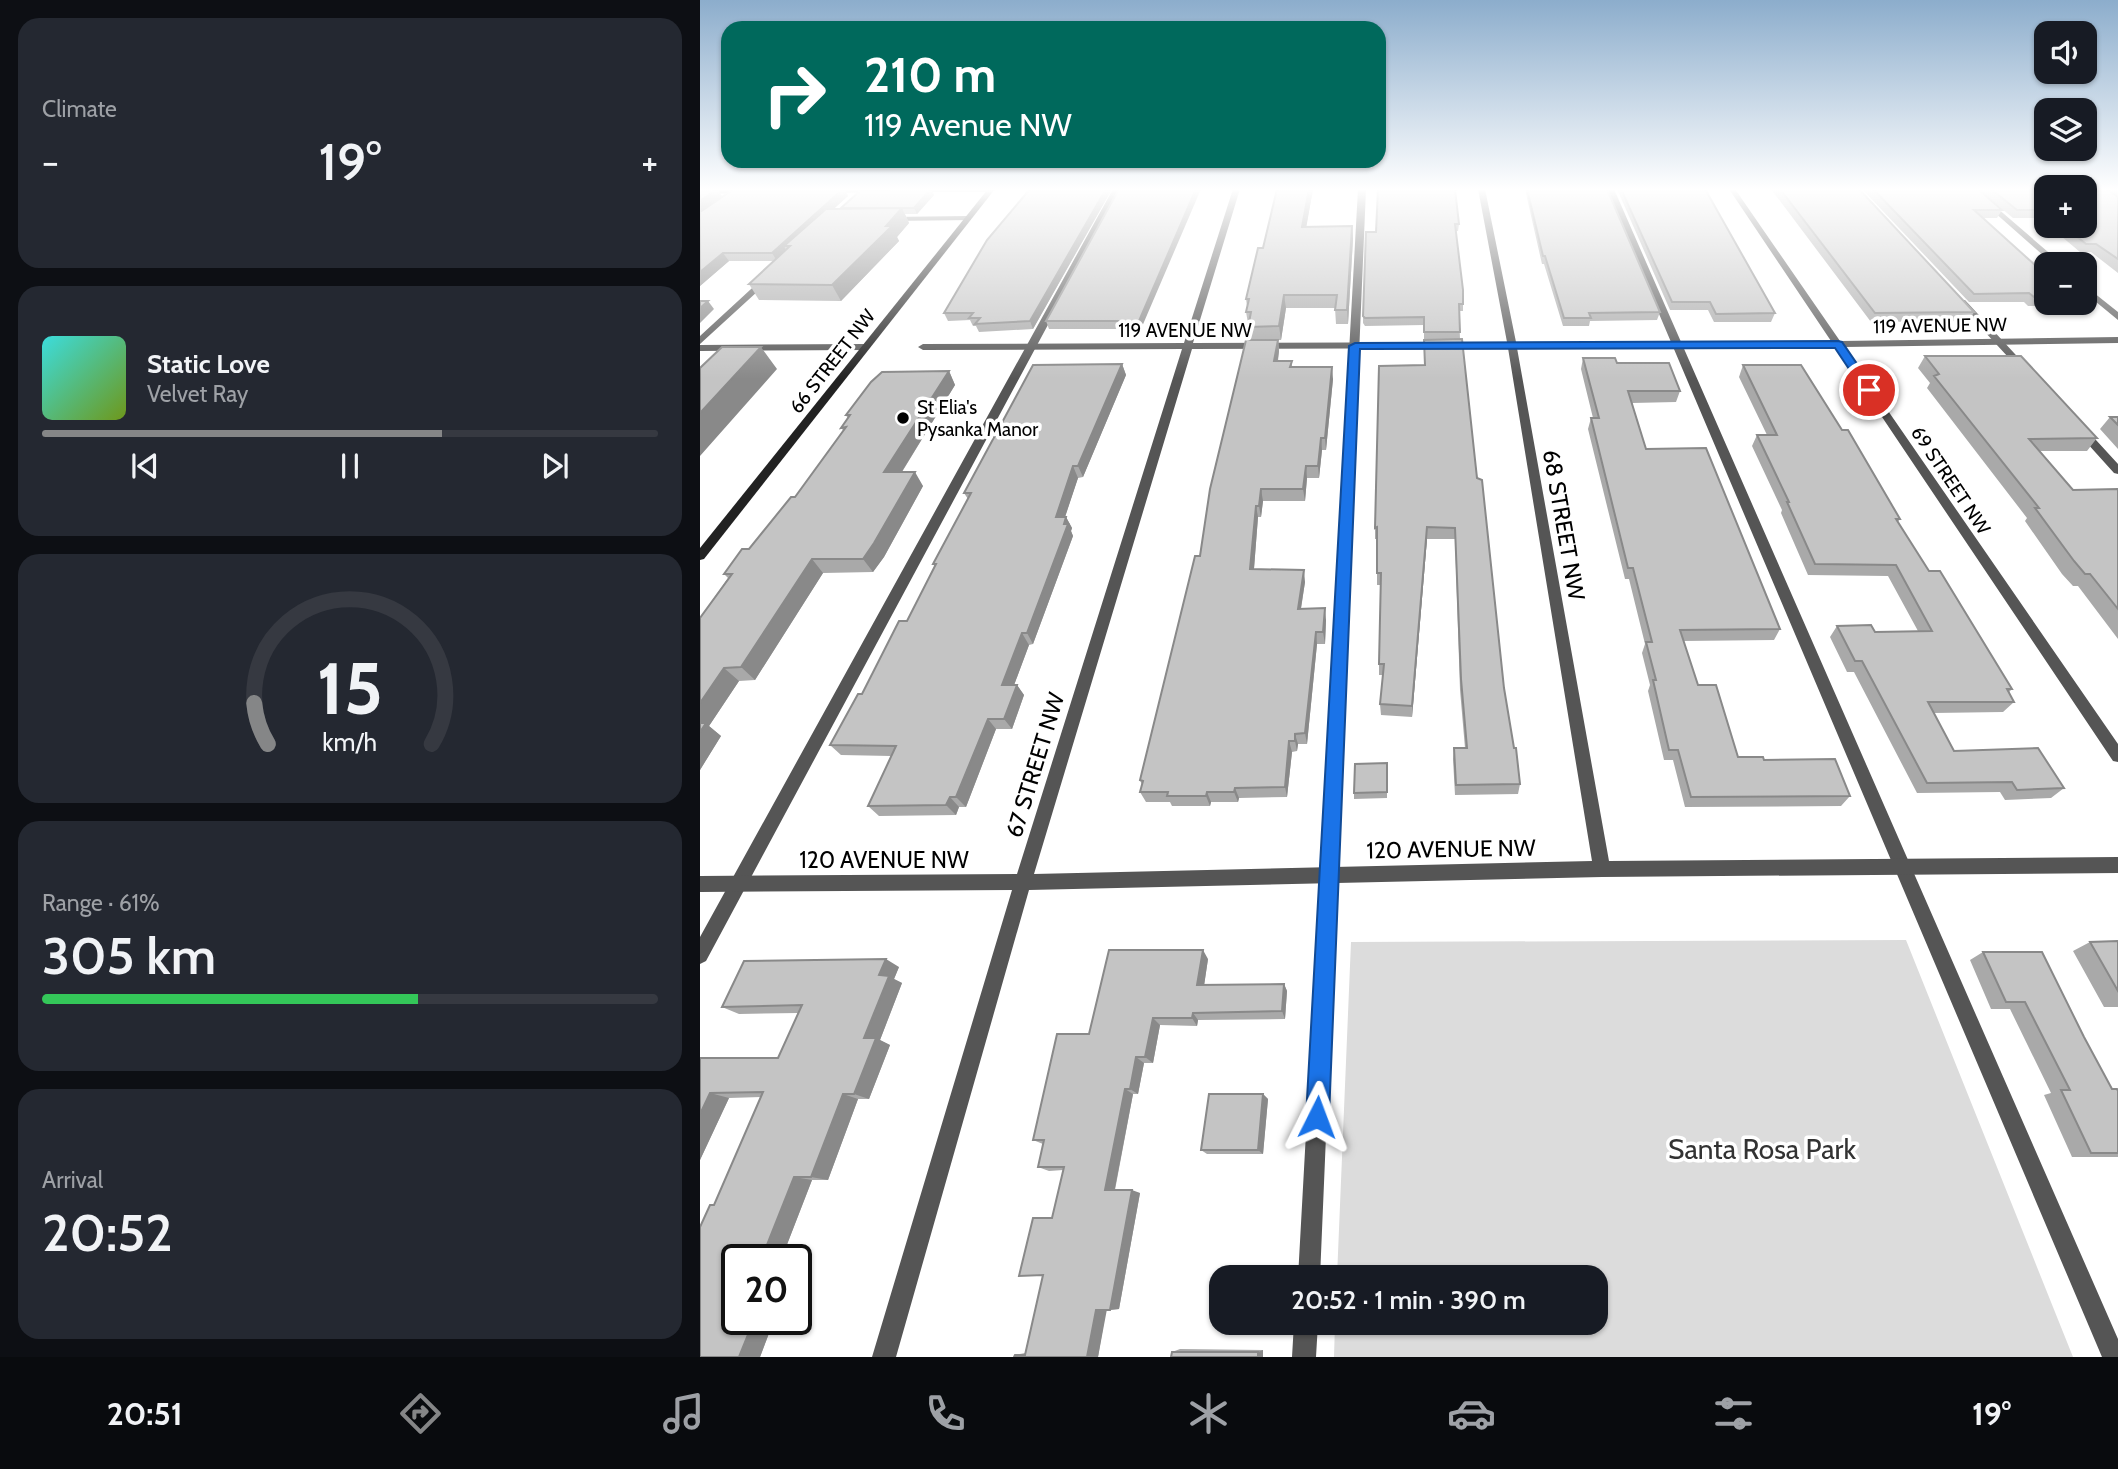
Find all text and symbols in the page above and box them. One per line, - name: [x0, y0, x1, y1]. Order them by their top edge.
- map controls: [2034, 21, 2097, 315]
- button: sound: [2034, 21, 2097, 84]
- text: 210 m: [864, 45, 996, 104]
- icon: right: [749, 49, 840, 140]
- text: Climate: [42, 95, 117, 123]
- button: layers: [2034, 98, 2097, 161]
- text: 119 Avenue NW: [864, 105, 1072, 144]
- text: 19°: [319, 130, 381, 193]
- text: −: [42, 138, 59, 185]
- text: +: [641, 138, 658, 185]
- button: +: [2034, 175, 2097, 238]
- button: −: [2034, 252, 2097, 315]
- street label: 66 STREET NW: [785, 305, 880, 418]
- street label: 119 AVENUE NW: [1873, 313, 2007, 338]
- street label: 119 AVENUE NW: [1118, 319, 1252, 342]
- text: Static Love: [147, 348, 270, 380]
- pin: [1839, 360, 1899, 420]
- icon: arrive: [1850, 371, 1888, 409]
- text: Velvet Ray: [147, 380, 248, 408]
- place label: St Elia's Pysanka Manor: [917, 396, 1038, 441]
- marker: St Elia's Pysanka Manor: [895, 410, 911, 426]
- street label: 69 STREET NW: [1906, 422, 1995, 539]
- icon: previous: [126, 447, 164, 485]
- icon: pause: [331, 447, 369, 485]
- icon: next: [536, 447, 574, 485]
- street label: 68 STREET NW: [1537, 447, 1591, 603]
- text: 15: [317, 645, 383, 733]
- street label: 67 STREET NW: [1000, 689, 1070, 841]
- text: km/h: [323, 727, 377, 757]
- street label: 120 AVENUE NW: [1366, 834, 1536, 864]
- street label: 120 AVENUE NW: [799, 846, 969, 874]
- text: Range · 61%: [42, 889, 160, 917]
- text: 305 km: [42, 924, 216, 987]
- position arrow: [1280, 1080, 1354, 1154]
- park label: Santa Rosa Park: [1668, 1132, 1856, 1166]
- text: Arrival: [42, 1166, 103, 1194]
- text: 20:52: [42, 1201, 173, 1264]
- speed limit sign: 20: [721, 1244, 812, 1335]
- text: 20:52 · 1 min · 390 m: [1291, 1284, 1526, 1316]
- icon: directions: [396, 1389, 445, 1438]
- icon: music: [659, 1389, 708, 1438]
- icon: phone: [921, 1389, 970, 1438]
- icon: climate: [1184, 1389, 1233, 1438]
- icon: car: [1447, 1389, 1496, 1438]
- icon: filters: [1709, 1389, 1758, 1438]
- text: 20:51: [107, 1394, 182, 1433]
- text: 19°: [1972, 1394, 2011, 1433]

